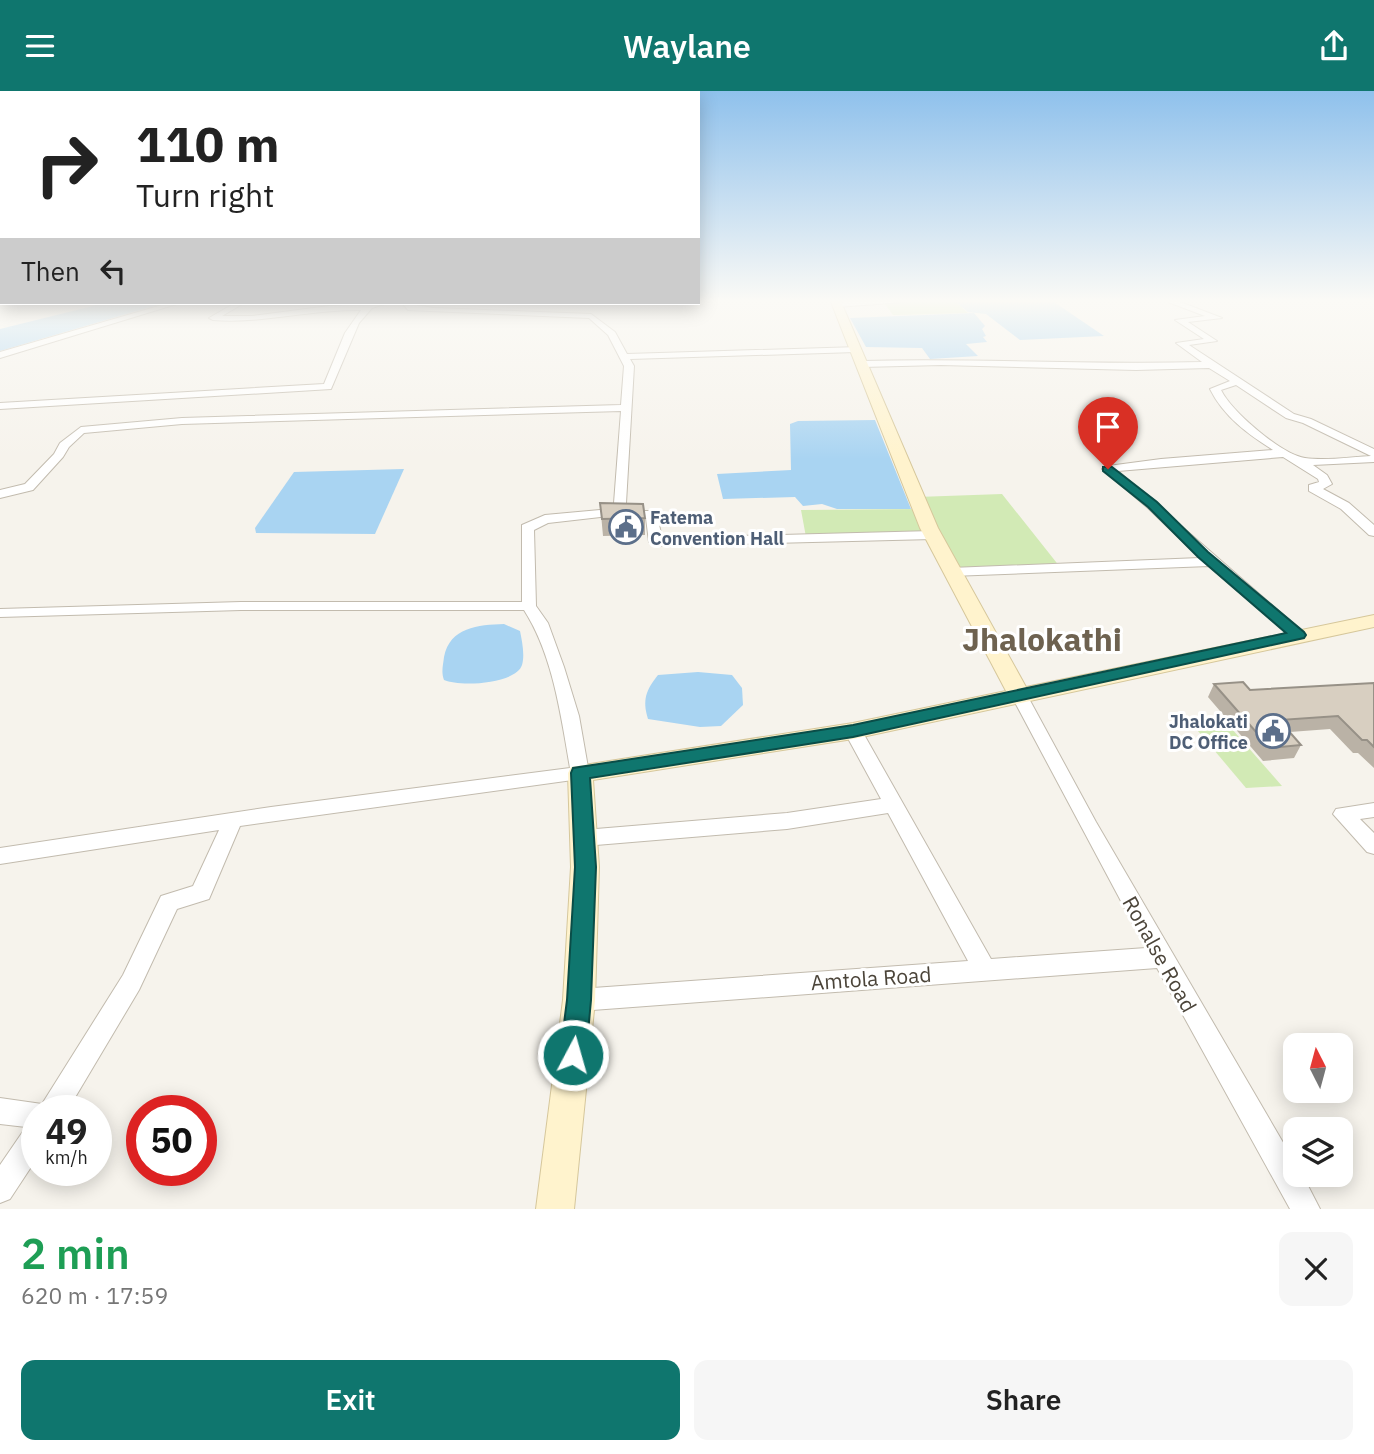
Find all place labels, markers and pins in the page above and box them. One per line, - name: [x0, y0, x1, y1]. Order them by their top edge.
- pin: [1078, 397, 1138, 469]
- place label: Fatema Convention Hall: [650, 506, 785, 550]
- public building icon: Fatema Convention Hall: [607, 508, 645, 546]
- place label: Jhalokati DC Office: [1169, 710, 1248, 754]
- public building icon: Jhalokati DC Office: [1254, 712, 1292, 750]

